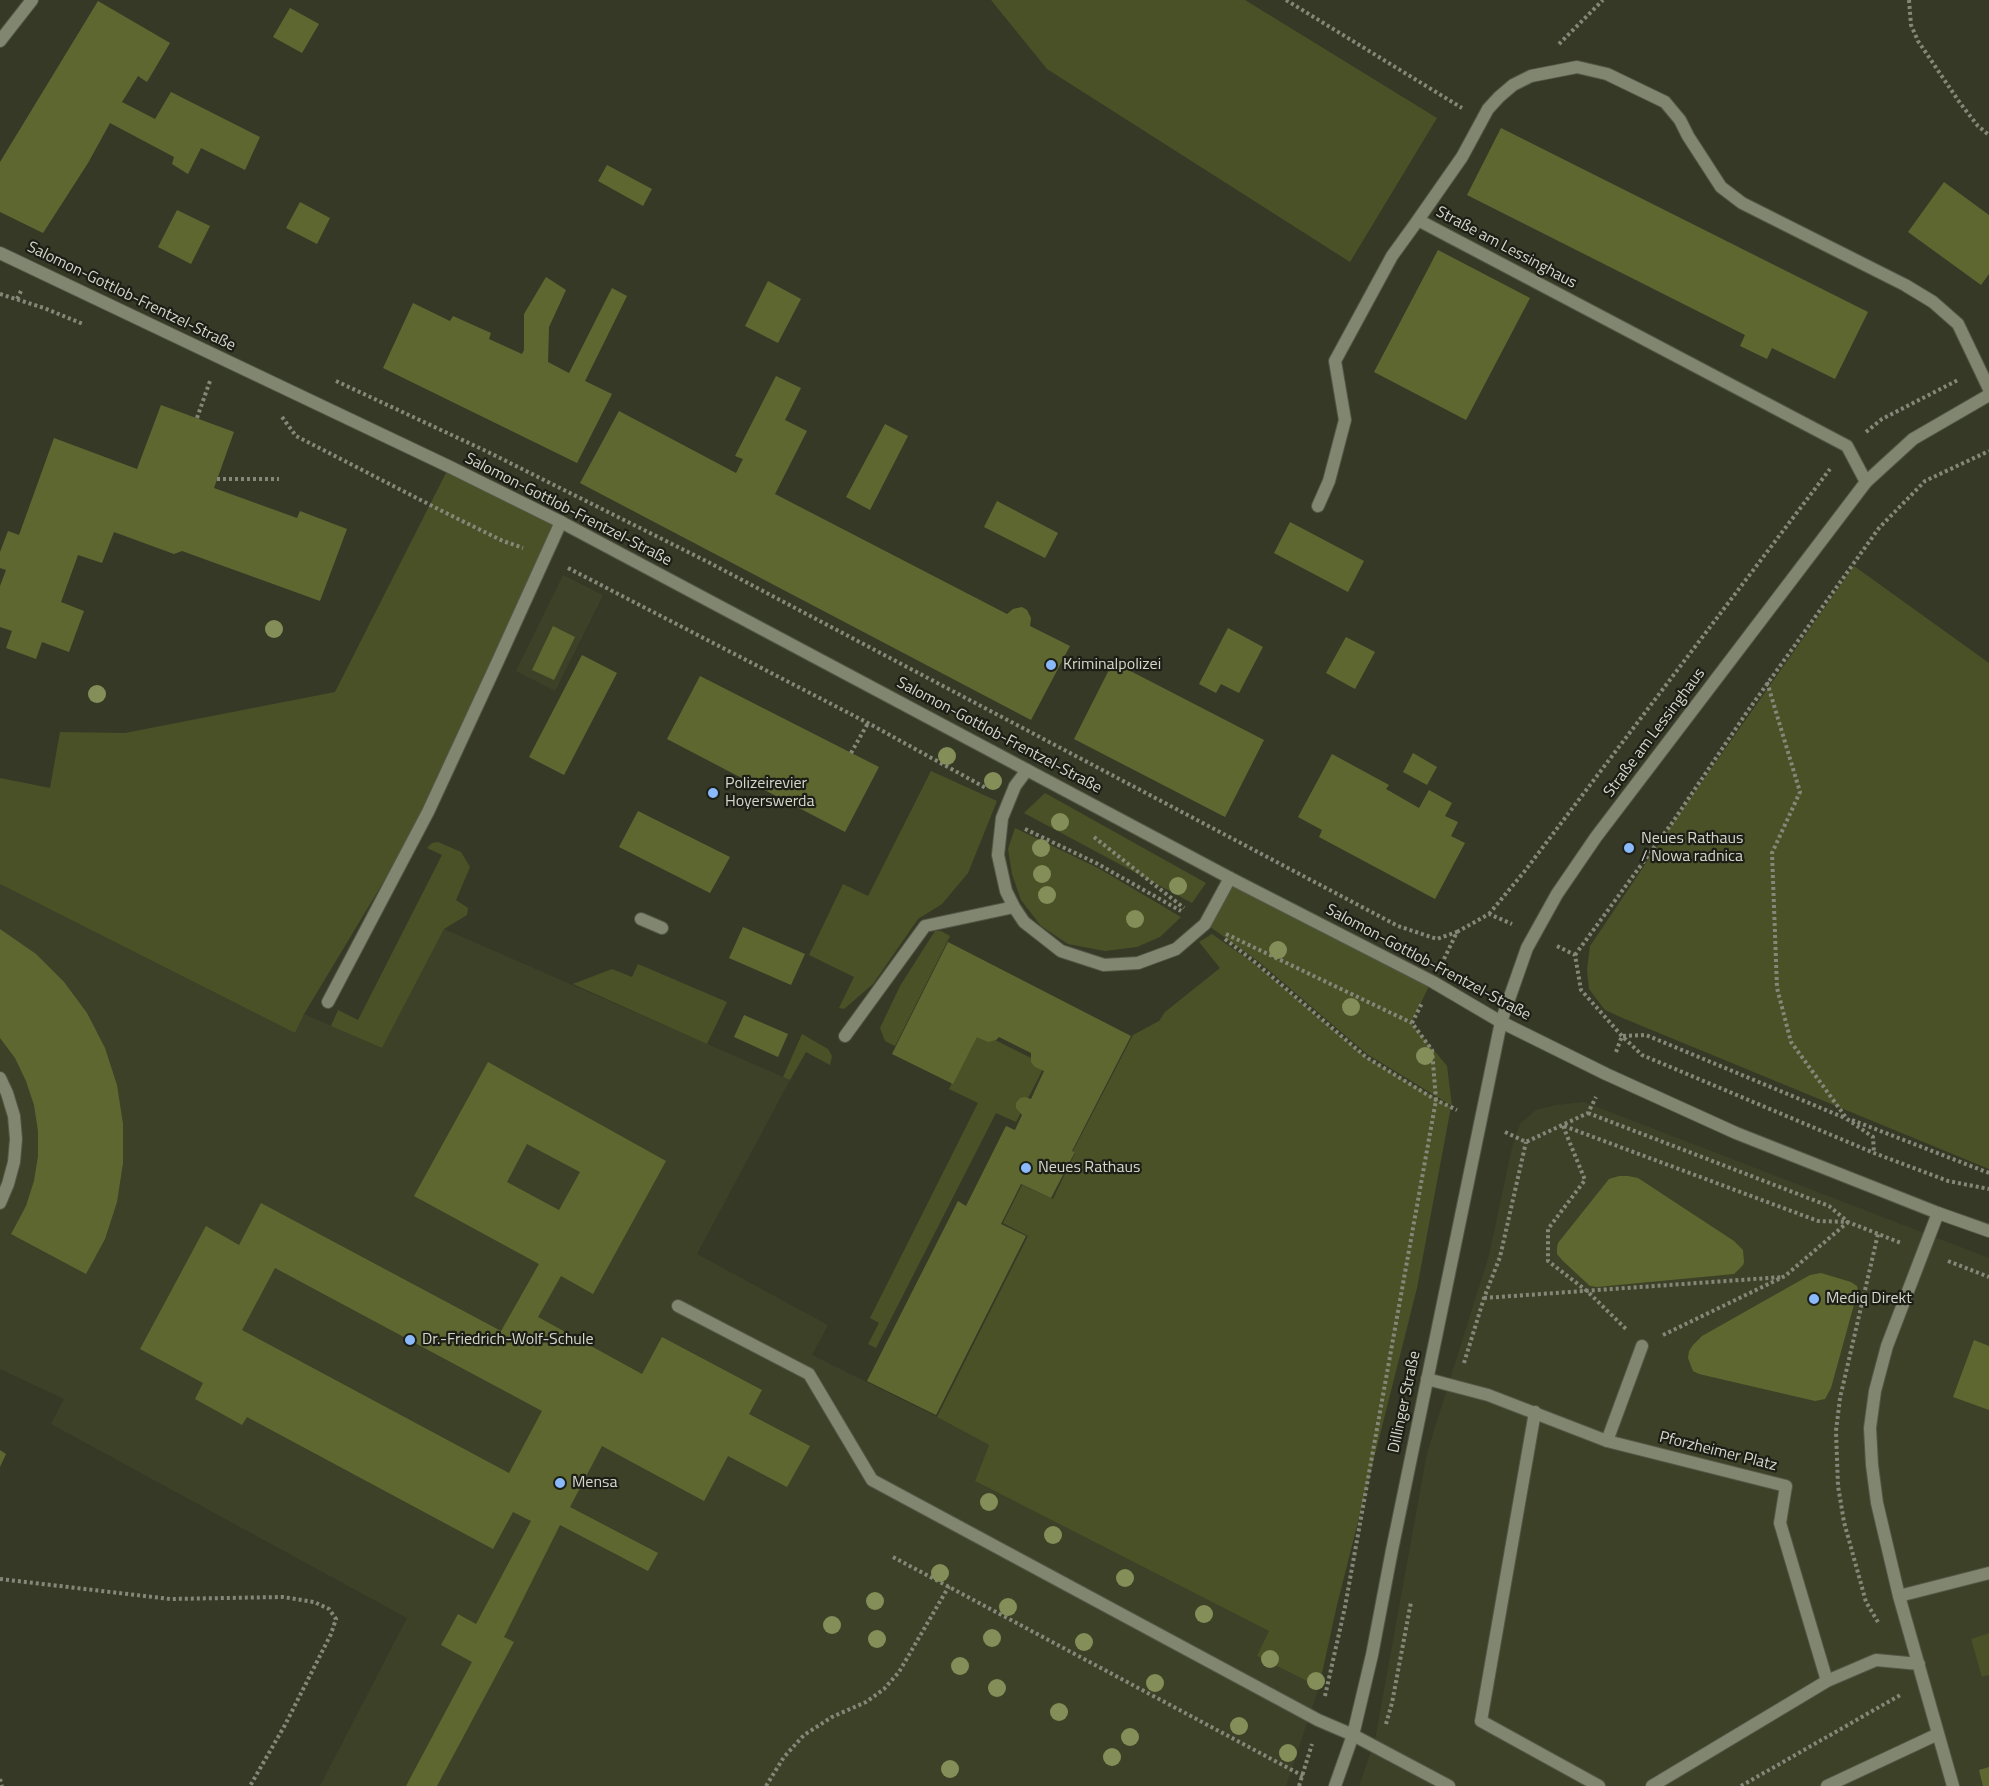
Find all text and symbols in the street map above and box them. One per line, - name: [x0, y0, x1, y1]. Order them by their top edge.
- street label: Straße am Lessinghaus: [1432, 203, 1580, 293]
- street label: Salomon-Gottlob-Frentzel-Straße: [24, 238, 238, 356]
- street label: Salomon-Gottlob-Frentzel-Straße: [461, 449, 675, 571]
- place label: Kriminalpolizei: [1063, 655, 1161, 675]
- marker: Kriminalpolizei: [1044, 658, 1058, 672]
- street label: Straße am Lessinghaus: [1600, 665, 1710, 801]
- street label: Salomon-Gottlob-Frentzel-Straße: [893, 674, 1105, 798]
- place label: Polizeirevier Hoyerswerda: [725, 774, 815, 812]
- marker: Polizeirevier Hoyerswerda: [706, 786, 720, 800]
- place label: Neues Rathaus / Nowa radnica: [1641, 829, 1743, 867]
- marker: Neues Rathaus / Nowa radnica: [1622, 841, 1636, 855]
- street label: Salomon-Gottlob-Frentzel-Straße: [1322, 901, 1534, 1025]
- place label: Neues Rathaus: [1038, 1158, 1140, 1178]
- marker: Neues Rathaus: [1019, 1161, 1033, 1175]
- place label: Mediq Direkt: [1826, 1289, 1912, 1309]
- marker: Mediq Direkt: [1807, 1292, 1821, 1306]
- place label: Dr.-Friedrich-Wolf-Schule: [422, 1330, 594, 1350]
- marker: Dr.-Friedrich-Wolf-Schule: [403, 1333, 417, 1347]
- street label: Dillinger Straße: [1385, 1349, 1425, 1455]
- street label: Pforzheimer Platz: [1657, 1428, 1779, 1476]
- place label: Mensa: [572, 1473, 617, 1493]
- marker: Mensa: [553, 1476, 567, 1490]

